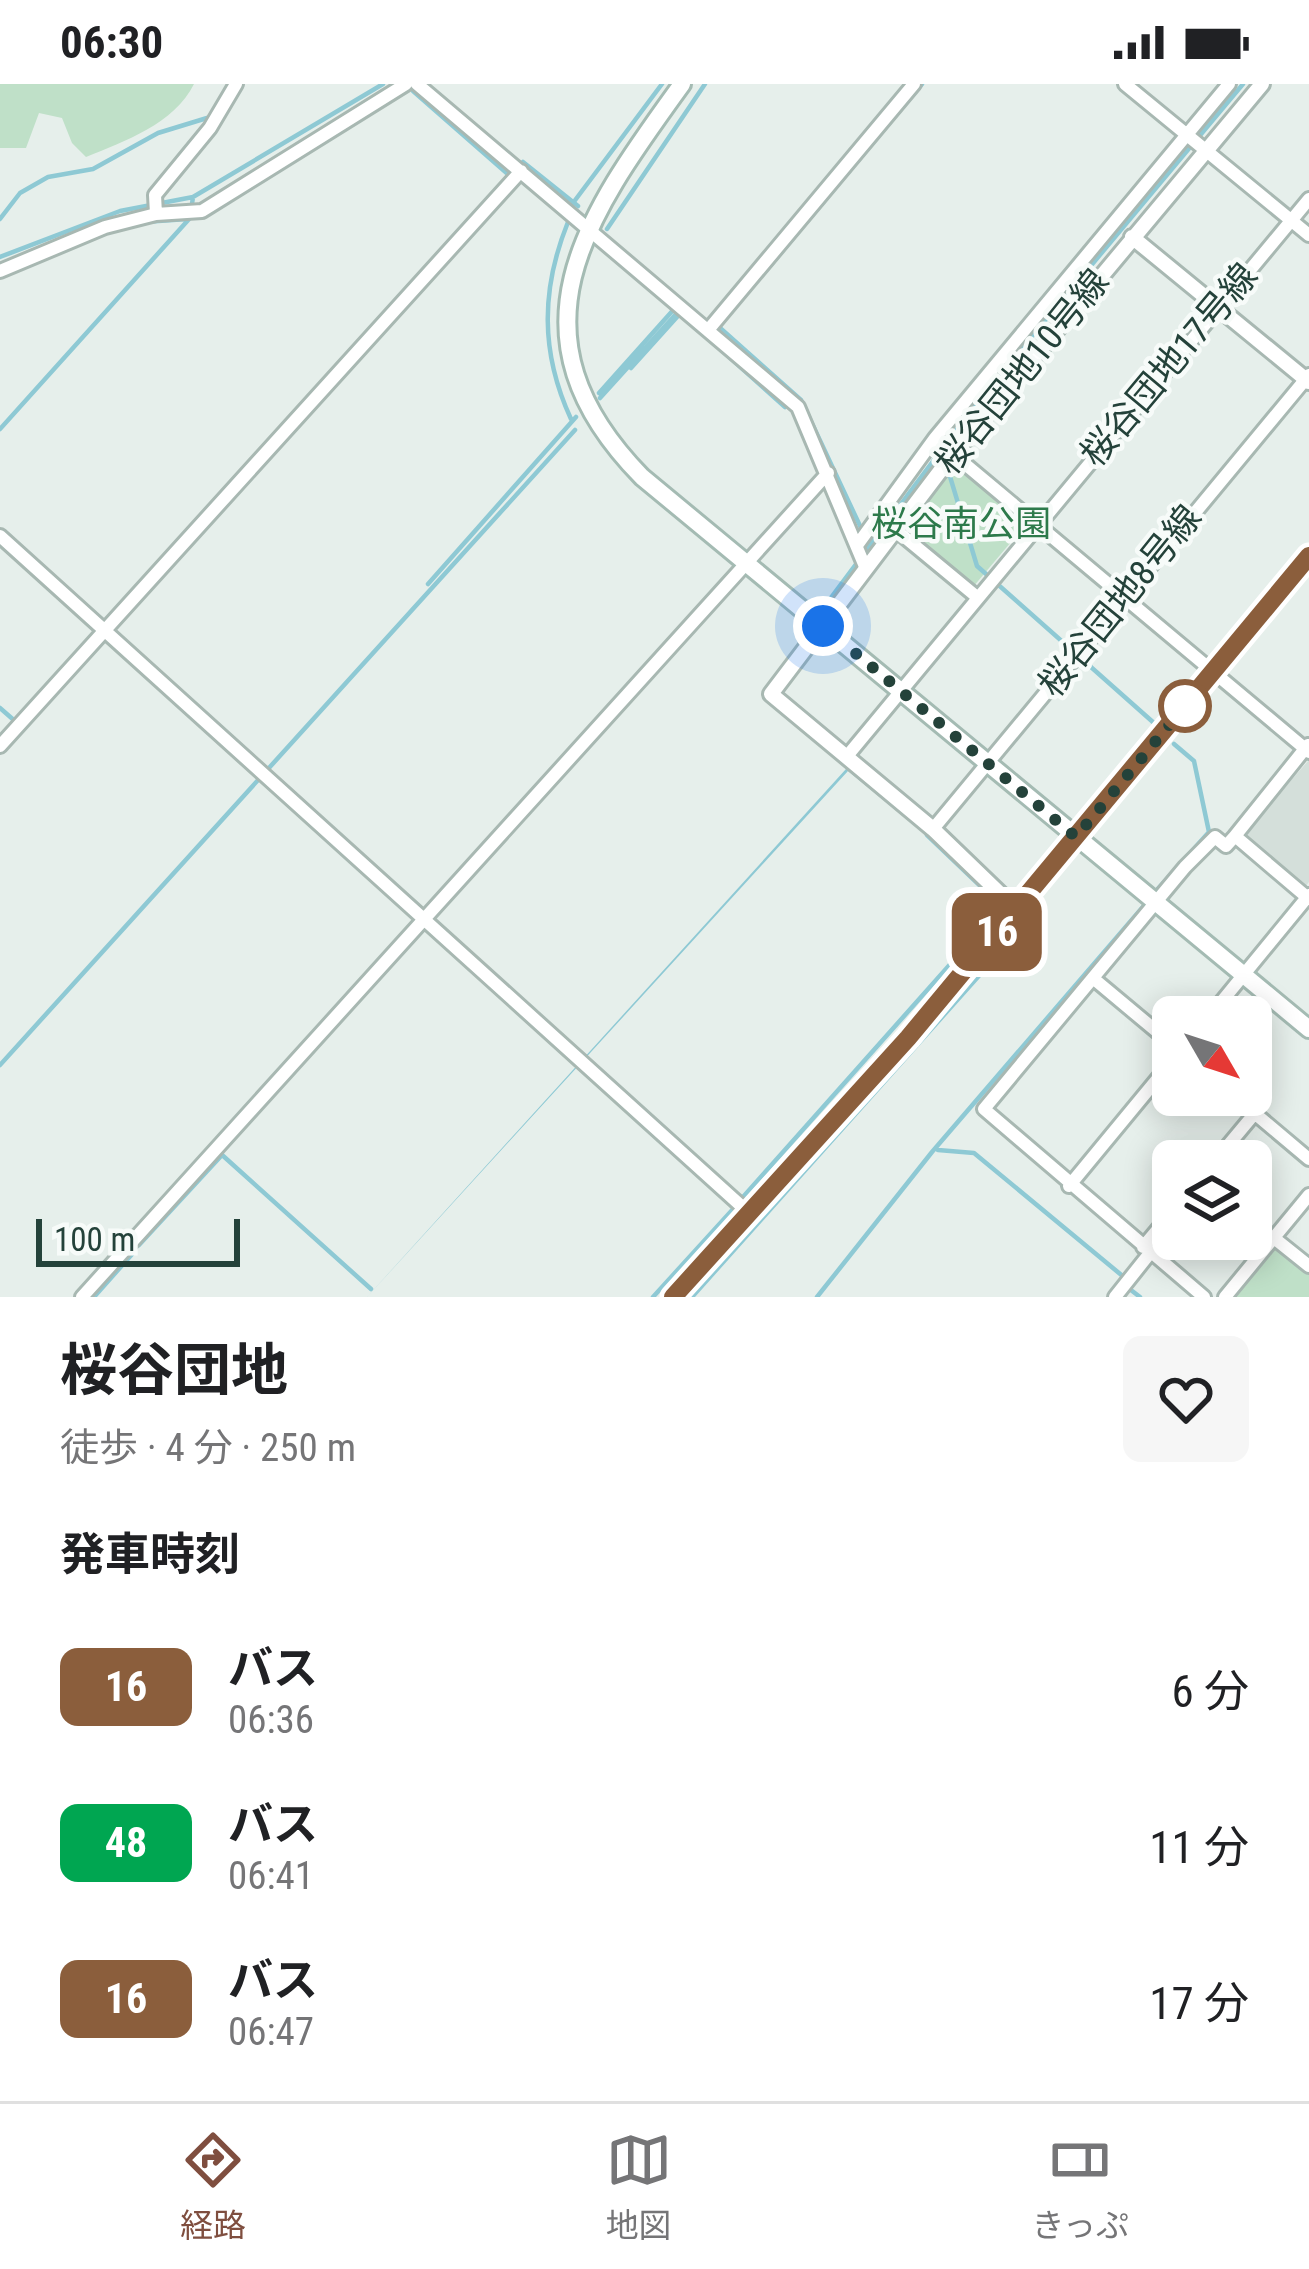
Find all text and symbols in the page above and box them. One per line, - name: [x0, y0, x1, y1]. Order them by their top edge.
- text: 06:30: [60, 16, 163, 69]
- street label: 桜谷団地17号線: [1072, 255, 1266, 475]
- street label: 桜谷団地10号線: [927, 261, 1117, 483]
- street label: 桜谷団地8号線: [1030, 497, 1210, 705]
- park label: 桜谷南公園: [871, 503, 1051, 545]
- your location: [793, 596, 853, 656]
- unlabelled marker: [1160, 681, 1210, 731]
- line badge: 16: [943, 893, 1051, 971]
- text: 16: [976, 907, 1018, 956]
- north arrow: [1152, 996, 1272, 1116]
- map controls: [1152, 996, 1272, 1260]
- button: layers: [1152, 1140, 1272, 1260]
- scale bar: [36, 1213, 240, 1266]
- text: 100 m: [54, 1220, 135, 1259]
- button: heart: [1123, 1336, 1249, 1462]
- text: 桜谷団地: [60, 1337, 288, 1404]
- text: 徒歩 · 4 分 · 250 m: [60, 1425, 356, 1471]
- text: 発車時刻: [60, 1528, 240, 1581]
- text: バス: [228, 1642, 318, 1695]
- text: 16: [105, 1662, 147, 1711]
- text: 6 分: [1171, 1665, 1249, 1718]
- text: 06:36: [228, 1697, 314, 1743]
- text: バス: [228, 1798, 318, 1851]
- text: 48: [105, 1818, 147, 1867]
- text: 11 分: [1149, 1821, 1249, 1874]
- text: 06:41: [228, 1853, 314, 1899]
- text: バス: [228, 1954, 318, 2007]
- text: 16: [105, 1974, 147, 2023]
- text: 17 分: [1149, 1977, 1249, 2030]
- text: 06:47: [228, 2009, 314, 2055]
- tab: 経路: [180, 2127, 246, 2247]
- tab: 地図: [606, 2127, 672, 2247]
- tab: きっぷ: [1031, 2127, 1129, 2247]

